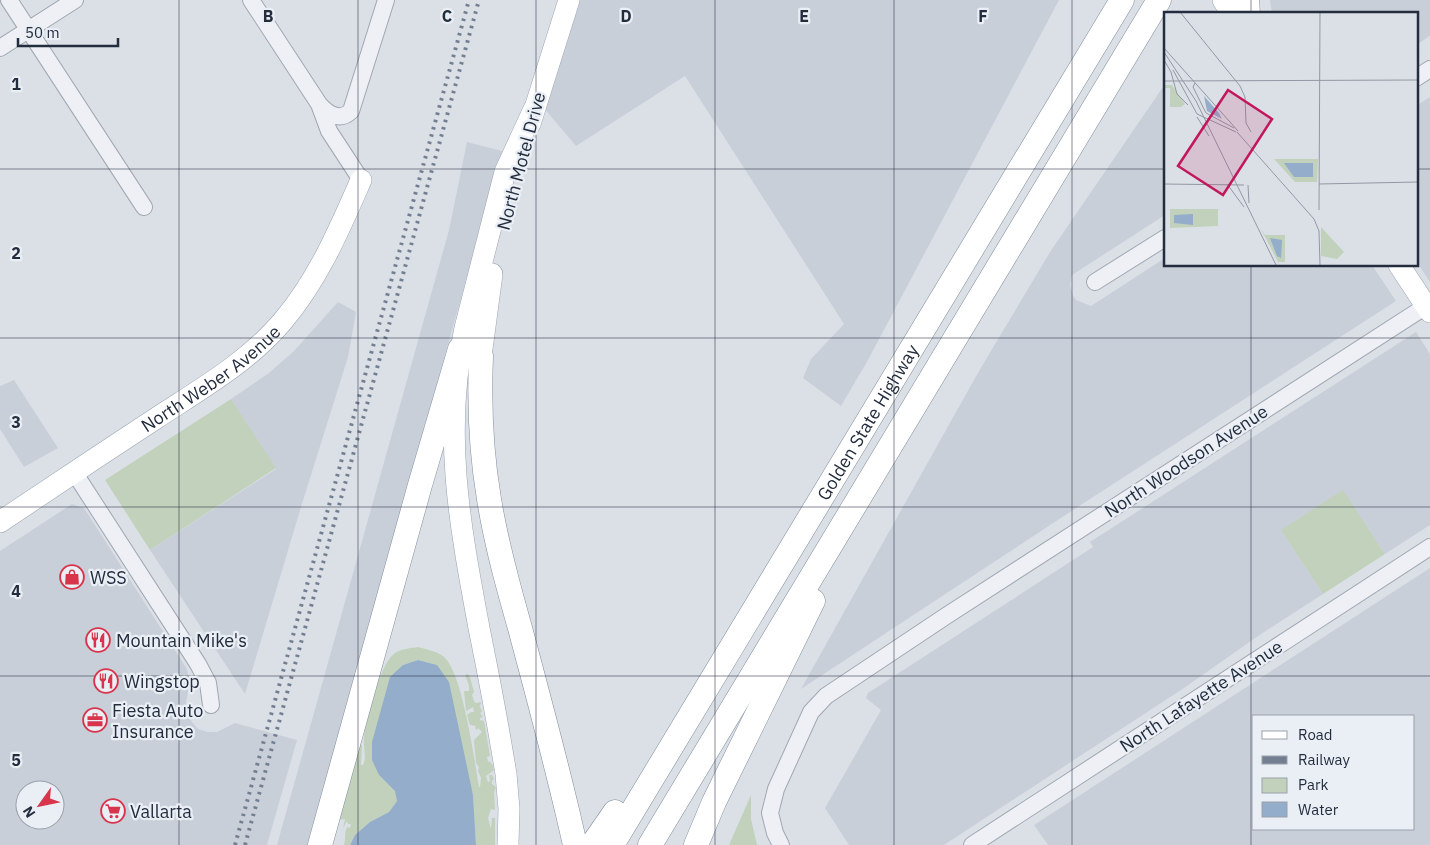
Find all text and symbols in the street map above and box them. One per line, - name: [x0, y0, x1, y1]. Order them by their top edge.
- text: B: [263, 6, 274, 26]
- text: C: [442, 6, 452, 26]
- text: D: [620, 6, 632, 26]
- text: E: [799, 6, 809, 26]
- text: F: [978, 6, 988, 26]
- inset map: [1164, 12, 1418, 266]
- scale bar: [18, 15, 118, 47]
- text: 50 m: [25, 23, 60, 42]
- text: 1: [11, 74, 21, 94]
- street label: North Motel Drive: [492, 89, 551, 233]
- text: 2: [11, 243, 21, 263]
- street label: North Weber Avenue: [136, 320, 285, 437]
- street label: Golden State Highway: [811, 340, 923, 504]
- street label: North Woodson Avenue: [1100, 400, 1272, 522]
- text: 3: [11, 412, 21, 432]
- shop icon: WSS: [59, 564, 85, 590]
- place label: WSS: [90, 566, 127, 589]
- text: 4: [11, 581, 21, 601]
- restaurant icon: Mountain Mike's: [85, 627, 111, 653]
- place label: Mountain Mike's: [116, 629, 247, 652]
- street label: North Lafayette Avenue: [1115, 635, 1287, 757]
- restaurant icon: Wingstop: [93, 668, 119, 694]
- place label: Wingstop: [124, 670, 200, 693]
- place label: Fiesta Auto Insurance: [112, 699, 203, 743]
- office icon: Fiesta Auto Insurance: [82, 707, 108, 733]
- legend: [1252, 715, 1415, 830]
- text: Road: [1298, 725, 1333, 744]
- text: 5: [11, 750, 21, 770]
- text: Railway: [1298, 750, 1351, 769]
- text: Park: [1298, 775, 1328, 794]
- north arrow: [15, 780, 65, 830]
- supermarket icon: Vallarta: [100, 798, 126, 824]
- place label: Vallarta: [130, 800, 192, 823]
- text: Water: [1298, 800, 1339, 819]
- text: N: [19, 803, 39, 821]

